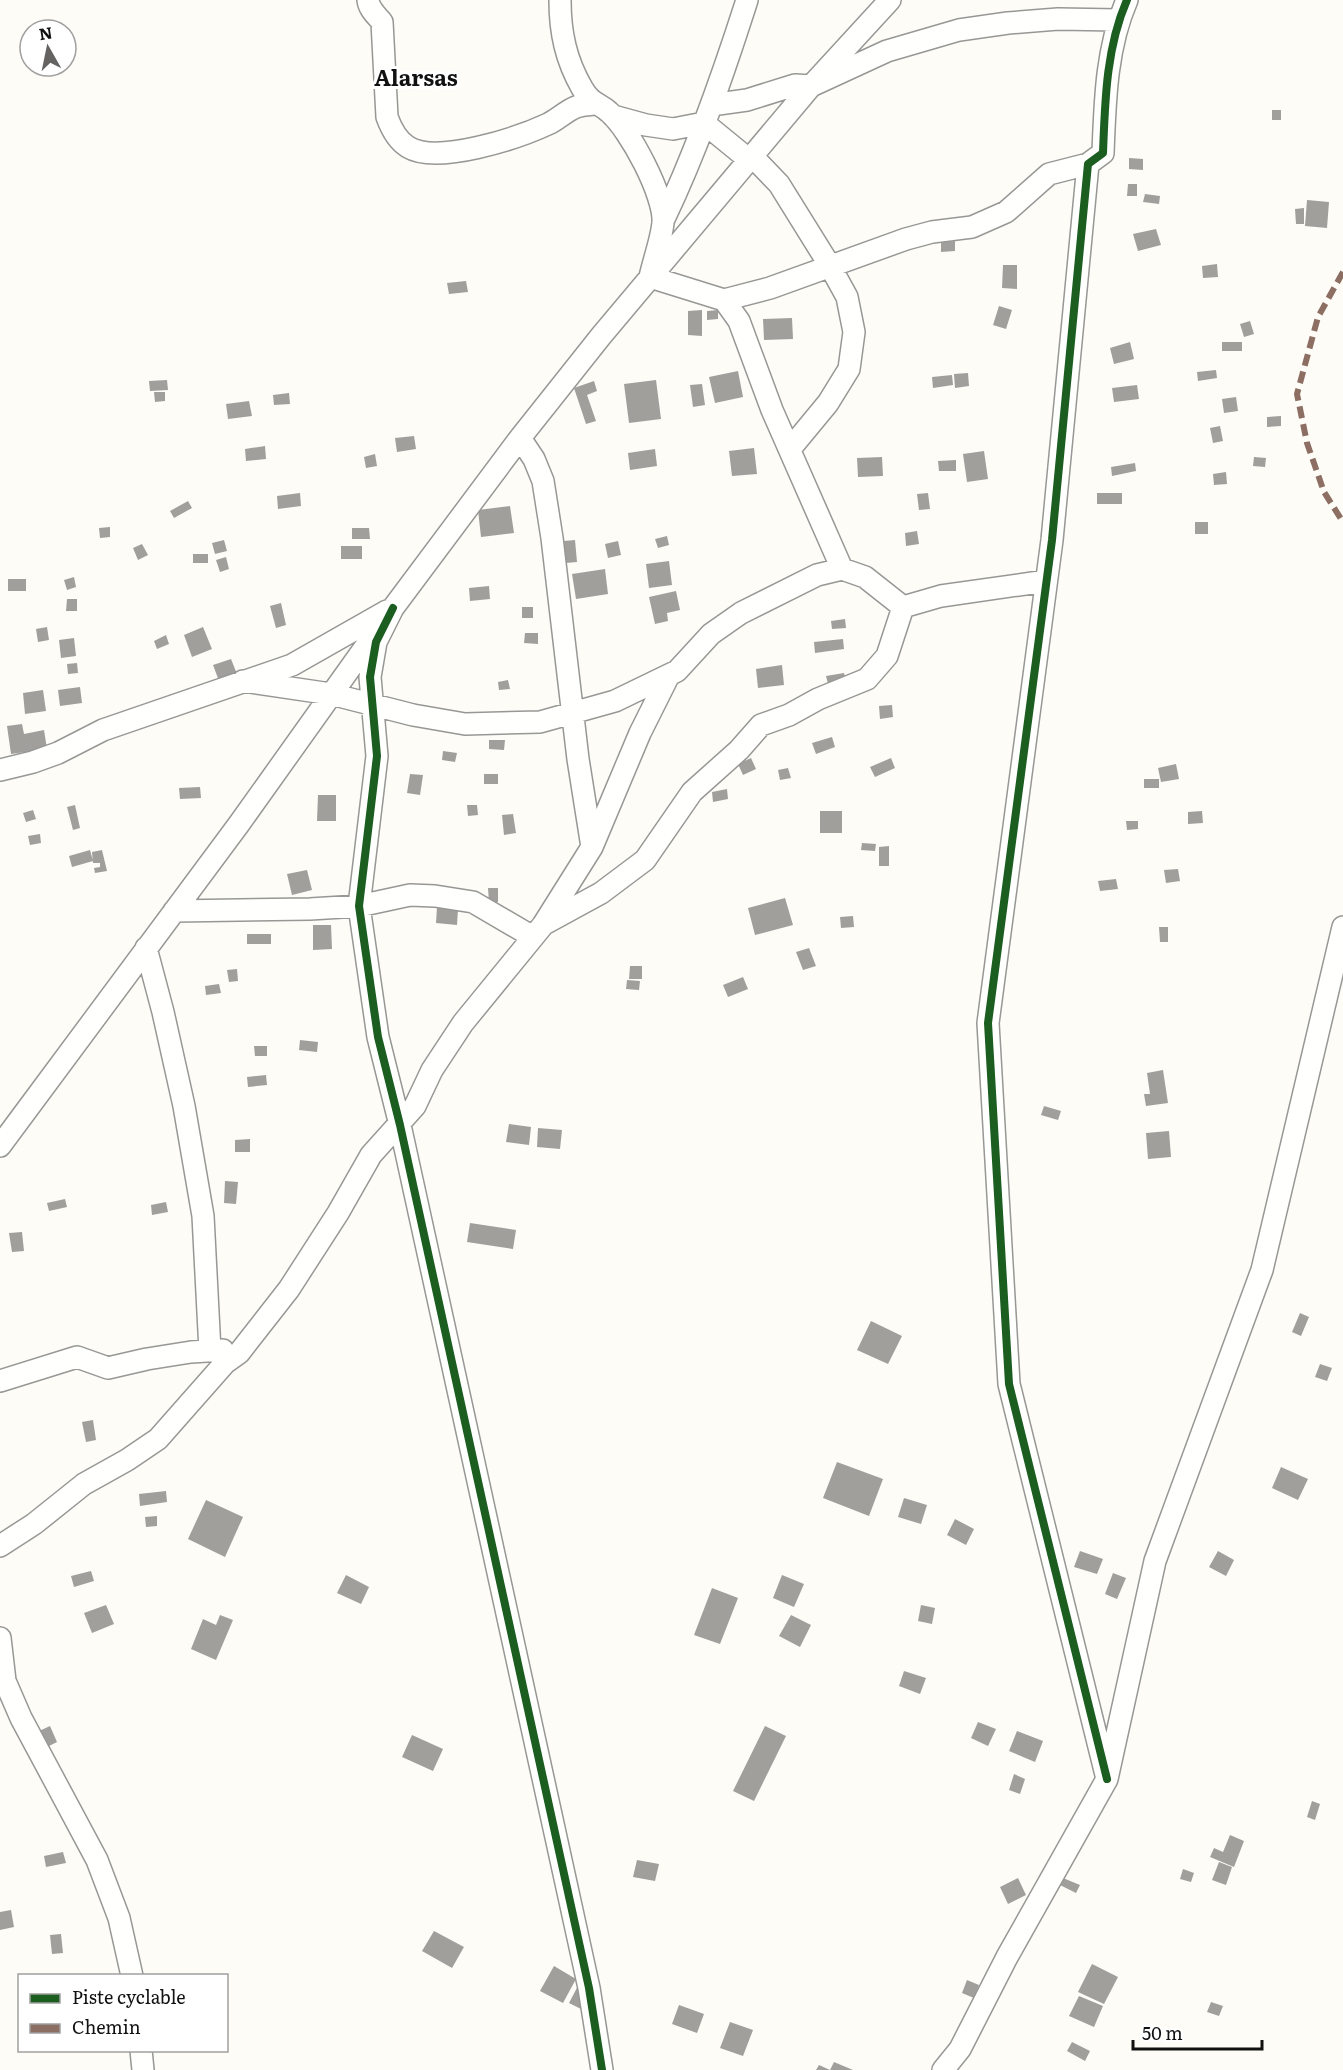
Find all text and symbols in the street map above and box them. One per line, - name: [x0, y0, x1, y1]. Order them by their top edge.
- north arrow: [18, 18, 78, 78]
- text: N: [37, 19, 54, 45]
- district label: Alarsas: [374, 60, 458, 93]
- legend: [18, 1974, 228, 2052]
- text: Piste cyclable: [72, 1983, 186, 2010]
- text: Chemin: [72, 2013, 141, 2040]
- scale bar: [1133, 2013, 1262, 2051]
- text: 50 m: [1142, 2019, 1183, 2046]

